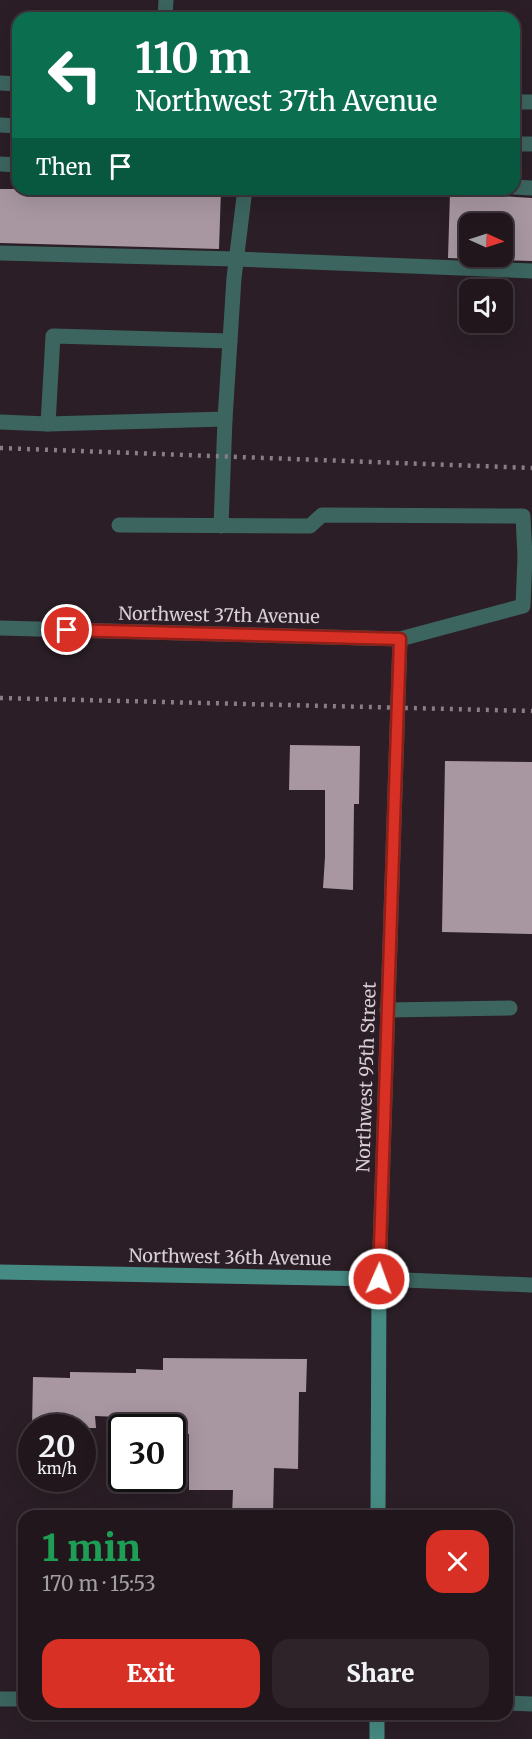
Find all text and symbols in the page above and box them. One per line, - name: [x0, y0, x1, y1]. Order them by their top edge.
- text: 110 m: [135, 32, 251, 84]
- icon: left: [36, 36, 114, 114]
- text: Northwest 37th Avenue: [135, 84, 437, 118]
- icon: arrive: [104, 150, 137, 183]
- text: Then: [36, 153, 92, 181]
- north arrow: [459, 213, 513, 267]
- map controls: [459, 213, 513, 333]
- button: sound: [459, 279, 513, 333]
- street label: Northwest 37th Avenue: [118, 602, 320, 628]
- pin: [41, 604, 92, 655]
- icon: arrive: [50, 613, 83, 646]
- street label: Northwest 95th Street: [351, 981, 381, 1173]
- street label: Northwest 36th Avenue: [128, 1244, 332, 1270]
- position arrow: [347, 1247, 411, 1311]
- speed limit sign: 30: [108, 1414, 186, 1492]
- text: 20: [38, 1427, 76, 1465]
- text: km/h: [37, 1459, 77, 1478]
- text: 1 min: [42, 1526, 141, 1571]
- button: close: [426, 1530, 489, 1593]
- text: 170 m · 15:53: [42, 1571, 156, 1596]
- button: Exit: [42, 1639, 260, 1708]
- button: Share: [272, 1639, 489, 1708]

